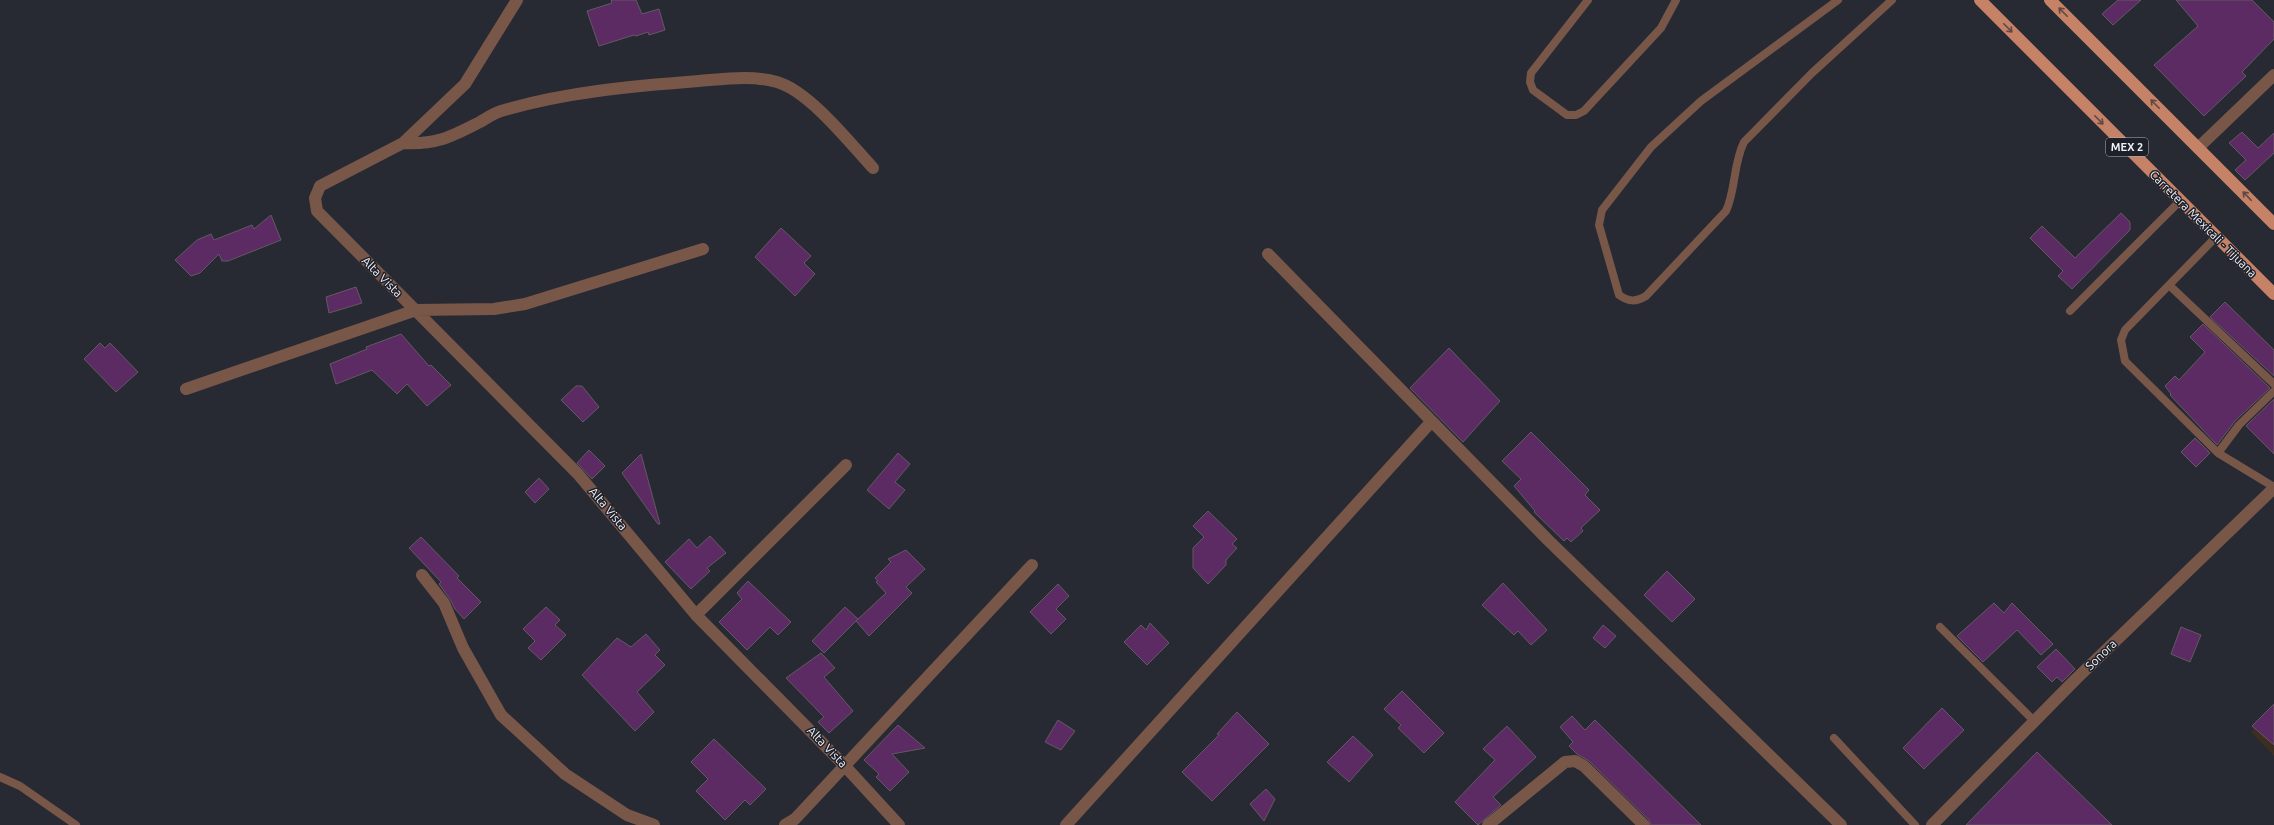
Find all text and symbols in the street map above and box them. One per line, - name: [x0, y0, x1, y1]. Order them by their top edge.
- one-way arrow: [2058, 7, 2068, 17]
- one-way arrow: [2003, 23, 2013, 33]
- one-way arrow: [2150, 99, 2160, 109]
- one-way arrow: [2094, 115, 2104, 125]
- road number: MEX 2: [2106, 138, 2148, 156]
- street label: Carretera Mexicali - Tijuana: [2147, 168, 2259, 280]
- one-way arrow: [2242, 191, 2252, 201]
- street label: Alta Vista: [360, 254, 405, 299]
- street label: Alta Vista: [587, 485, 630, 533]
- street label: Sonora: [2083, 637, 2119, 672]
- street label: Alta Vista: [805, 724, 850, 770]

